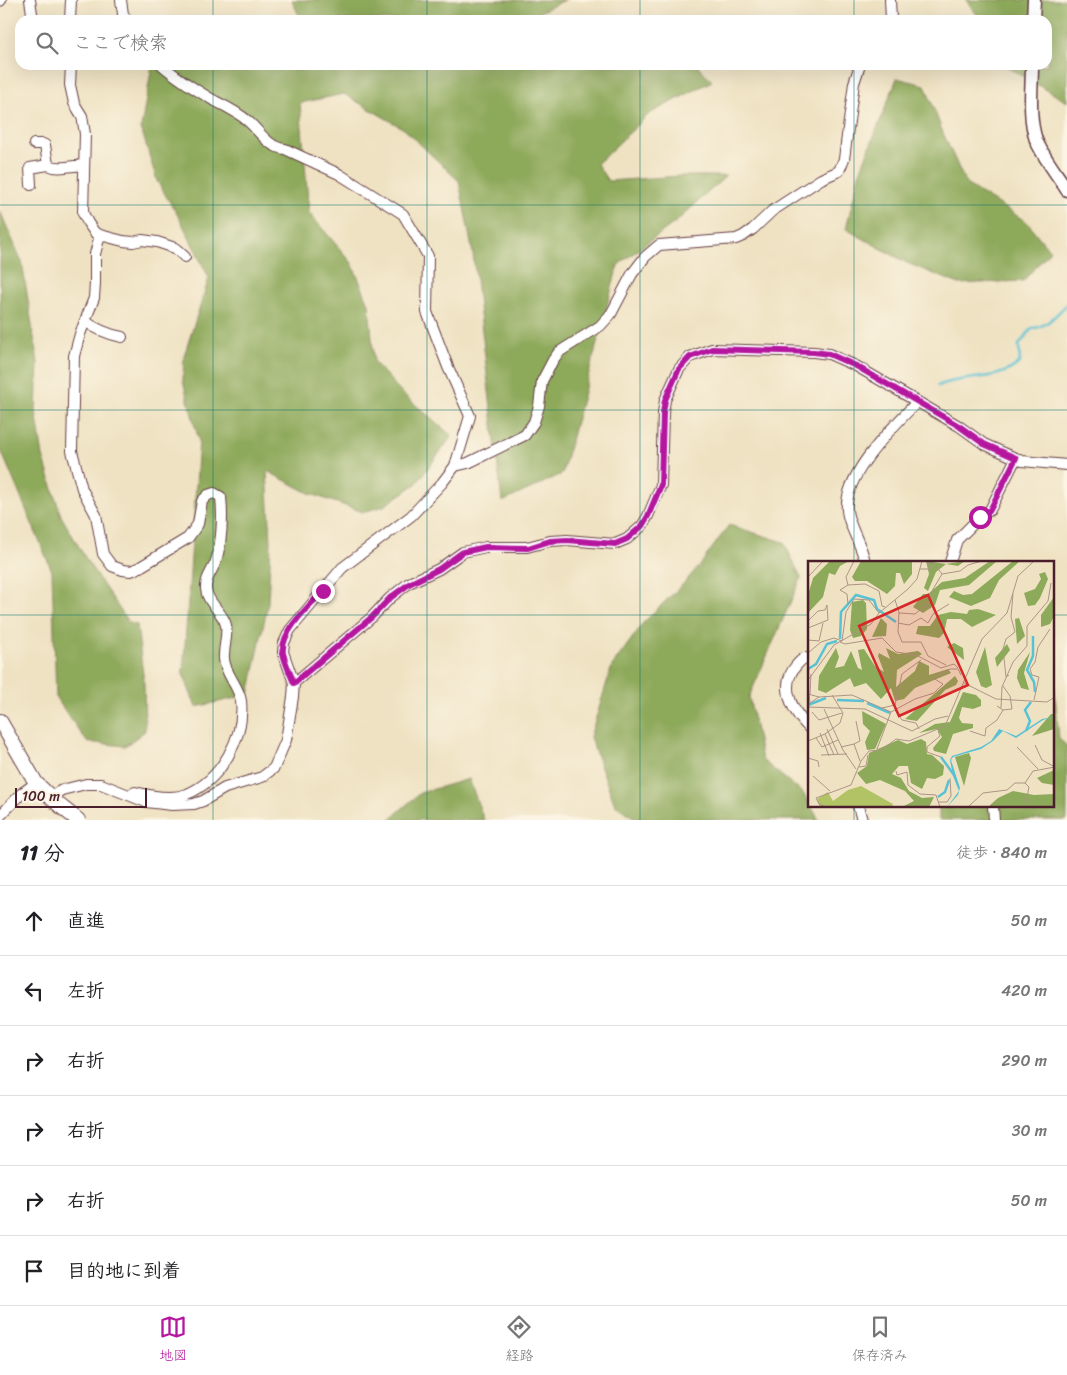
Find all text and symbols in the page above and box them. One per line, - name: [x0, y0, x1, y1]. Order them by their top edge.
- search box: [15, 15, 1052, 70]
- text: ここで検索: [73, 26, 168, 59]
- icon: search: [33, 29, 61, 57]
- route start: [969, 506, 992, 529]
- inset map: [808, 561, 1054, 808]
- route end: [312, 580, 335, 603]
- text: 100 m: [22, 784, 60, 809]
- scale bar: [15, 785, 148, 808]
- text: 11 分: [20, 834, 64, 872]
- text: 徒歩 · 840 m: [956, 838, 1047, 867]
- text: 直進: [67, 904, 105, 937]
- text: 50 m: [1011, 906, 1047, 935]
- icon: ahead: [20, 907, 48, 935]
- text: 左折: [67, 974, 105, 1007]
- text: 420 m: [1001, 976, 1047, 1005]
- icon: left: [20, 977, 48, 1005]
- text: 右折: [67, 1044, 105, 1077]
- text: 290 m: [1001, 1046, 1047, 1075]
- icon: right: [20, 1047, 48, 1075]
- text: 右折: [67, 1114, 105, 1147]
- text: 30 m: [1012, 1116, 1047, 1145]
- icon: right: [20, 1117, 48, 1145]
- text: 右折: [67, 1184, 105, 1217]
- text: 50 m: [1011, 1186, 1047, 1215]
- icon: right: [20, 1187, 48, 1215]
- text: 目的地に到着: [67, 1254, 181, 1287]
- icon: arrive: [20, 1257, 48, 1285]
- tab: 地図: [159, 1313, 187, 1368]
- tab: 経路: [505, 1313, 533, 1368]
- tab: 保存済み: [852, 1313, 908, 1368]

